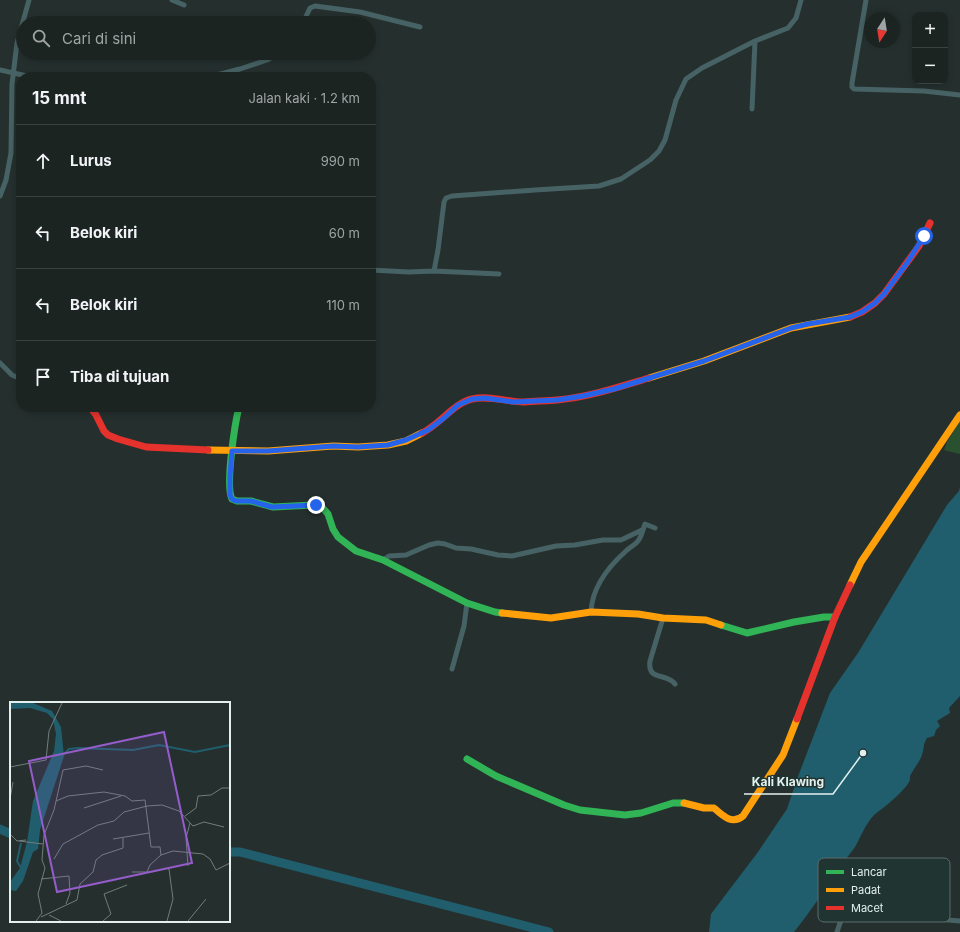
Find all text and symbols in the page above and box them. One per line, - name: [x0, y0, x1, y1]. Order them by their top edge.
- north arrow: [864, 12, 900, 48]
- map controls: [912, 12, 948, 84]
- button: +: [912, 12, 948, 48]
- search box: [16, 16, 376, 60]
- icon: search: [30, 27, 52, 49]
- text: Cari di sini: [62, 29, 136, 48]
- button: −: [912, 48, 948, 84]
- text: 15 mnt: [32, 88, 87, 108]
- text: Jalan kaki · 1.2 km: [249, 90, 360, 106]
- icon: ahead: [32, 150, 54, 172]
- text: Lurus: [70, 151, 112, 170]
- text: 990 m: [321, 153, 360, 169]
- icon: left: [32, 222, 54, 244]
- text: Belok kiri: [70, 223, 137, 242]
- text: 60 m: [329, 225, 360, 241]
- route start: [915, 227, 933, 245]
- icon: left: [32, 294, 54, 316]
- text: Belok kiri: [70, 295, 137, 314]
- text: 110 m: [326, 297, 360, 313]
- icon: arrive: [32, 366, 54, 388]
- text: Tiba di tujuan: [70, 367, 169, 386]
- route end: [307, 496, 325, 514]
- inset map: [10, 702, 230, 922]
- callout: Kali Klawing: [744, 770, 833, 794]
- text: Kali Klawing: [752, 774, 824, 789]
- legend: [818, 858, 950, 922]
- text: Lancar: [851, 865, 887, 879]
- text: Padat: [851, 883, 881, 897]
- text: Macet: [851, 901, 884, 915]

